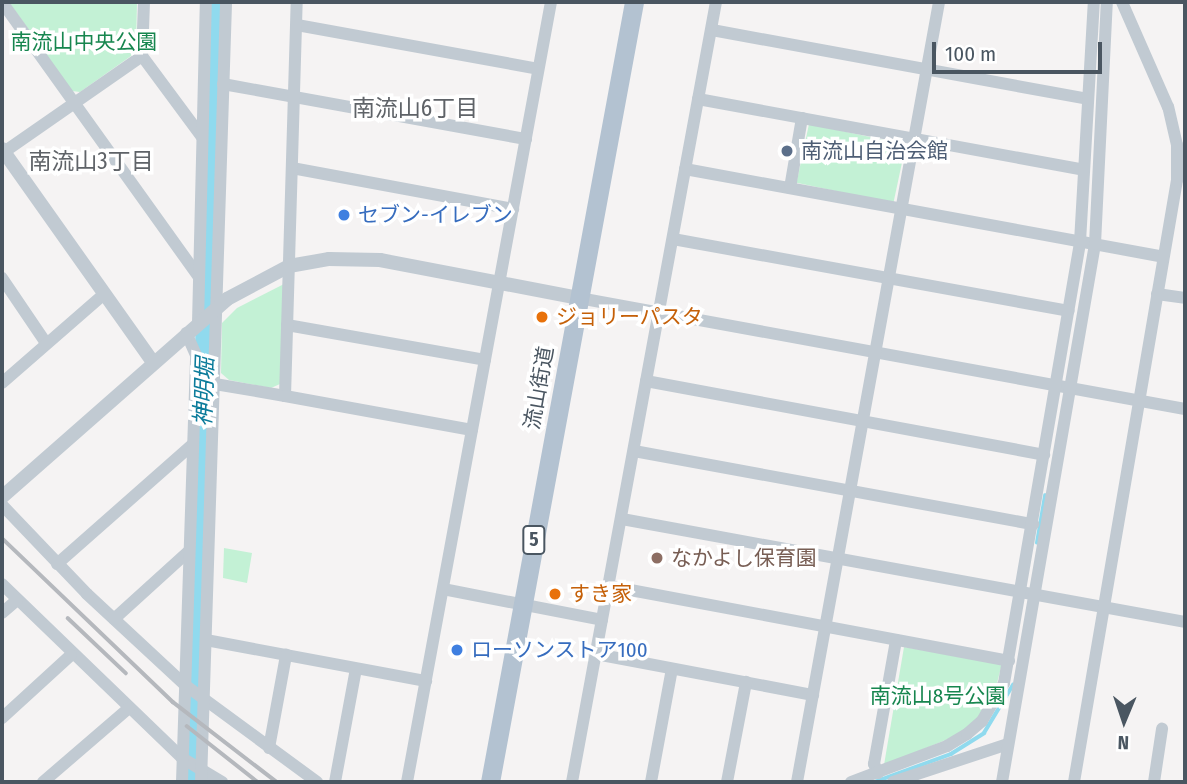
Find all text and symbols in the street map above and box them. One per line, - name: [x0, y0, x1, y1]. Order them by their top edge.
- scale bar: [935, 28, 1105, 72]
- park label: 南流山中央公園: [11, 29, 157, 55]
- text: 100 m: [945, 41, 996, 67]
- district label: 南流山6丁目: [352, 94, 478, 122]
- place label: 南流山自治会館: [801, 138, 948, 164]
- marker: 南流山自治会館: [779, 143, 795, 159]
- district label: 南流山3丁目: [28, 147, 154, 175]
- place label: セブン-イレブン: [358, 202, 513, 228]
- marker: セブン-イレブン: [336, 207, 352, 223]
- place label: ジョリーパスタ: [556, 304, 703, 330]
- marker: ジョリーパスタ: [534, 309, 550, 325]
- street label: 流山街道: [519, 344, 559, 432]
- water label: 神明堀: [189, 357, 219, 427]
- road number: 5: [522, 524, 546, 555]
- place label: なかよし保育園: [671, 545, 818, 571]
- marker: なかよし保育園: [649, 550, 665, 566]
- place label: すき家: [569, 581, 632, 607]
- marker: すき家: [547, 586, 563, 602]
- place label: ローソンストア100: [471, 637, 648, 663]
- marker: ローソンストア100: [449, 642, 465, 658]
- park label: 南流山8号公園: [870, 683, 1006, 709]
- north arrow: [1089, 686, 1159, 756]
- text: N: [1117, 731, 1129, 754]

